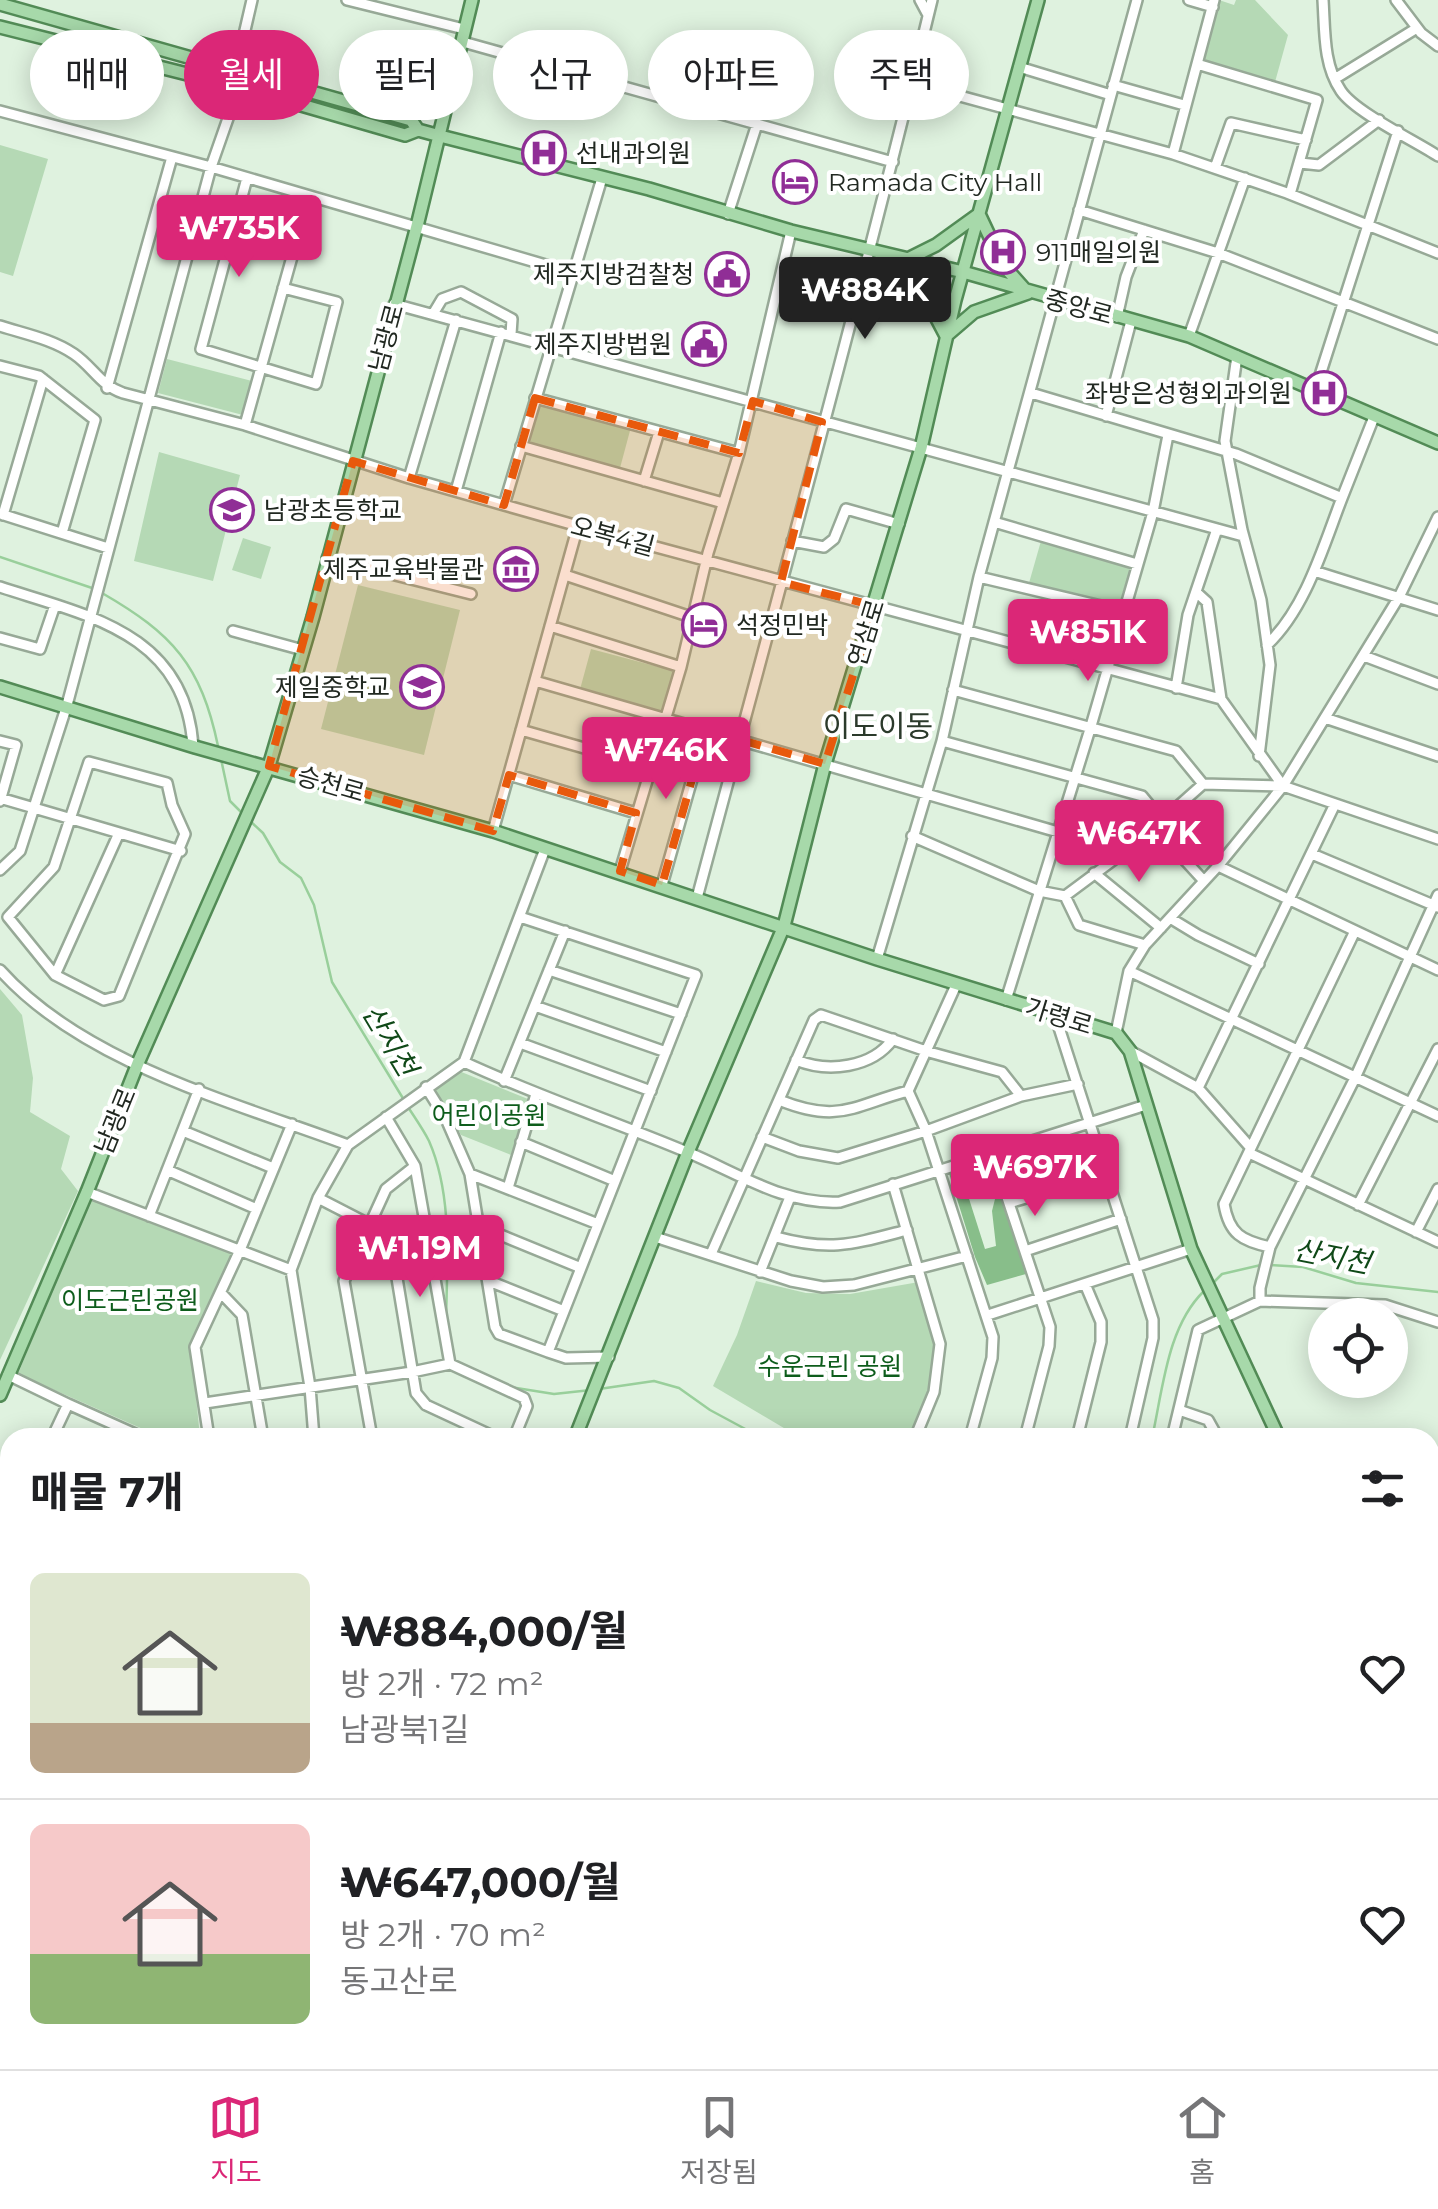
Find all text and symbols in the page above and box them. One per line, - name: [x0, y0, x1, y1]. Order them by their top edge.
- chip: 매매: [30, 30, 164, 120]
- chip: 월세: [184, 30, 319, 120]
- chip: 필터: [339, 30, 473, 120]
- chip: 신규: [493, 30, 628, 120]
- chip: 아파트: [648, 30, 814, 120]
- chip: 주택: [834, 30, 969, 120]
- hospital icon: 선내과의원: [521, 130, 567, 176]
- place label: 선내과의원: [576, 138, 691, 168]
- hotel icon: Ramada City Hall: [772, 159, 818, 205]
- place label: Ramada City Hall: [828, 167, 1042, 197]
- pin: ₩735K: [169, 195, 309, 280]
- text: ₩735K: [179, 208, 299, 247]
- hospital icon: 911매일의원: [980, 229, 1026, 275]
- place label: 911매일의원: [1036, 237, 1161, 267]
- public building icon: 제주지방검찰청: [704, 251, 750, 297]
- pin: ₩884K: [795, 257, 935, 342]
- place label: 제주지방검찰청: [533, 259, 694, 289]
- text: ₩884K: [801, 270, 929, 309]
- street label: 중앙로: [1042, 284, 1116, 330]
- street label: 남광로: [363, 301, 409, 375]
- public building icon: 제주지방법원: [681, 321, 727, 367]
- place label: 제주지방법원: [534, 329, 672, 359]
- hospital icon: 좌방은성형외과의원: [1301, 370, 1347, 416]
- place label: 좌방은성형외과의원: [1085, 378, 1292, 408]
- school or university icon: 남광초등학교: [209, 487, 255, 533]
- place label: 남광초등학교: [264, 495, 402, 525]
- street label: 오복4길: [568, 510, 658, 562]
- museum icon: 제주교육박물관: [493, 546, 539, 592]
- place label: 제주교육박물관: [323, 554, 484, 584]
- street label: 연삼로: [842, 596, 890, 670]
- pin: ₩851K: [1018, 599, 1158, 684]
- hotel icon: 석정민박: [681, 602, 727, 648]
- place label: 석정민박: [736, 610, 828, 640]
- text: ₩851K: [1030, 612, 1146, 651]
- school or university icon: 제일중학교: [399, 664, 445, 710]
- place label: 제일중학교: [275, 672, 390, 702]
- district label: 이도이동: [823, 708, 933, 745]
- pin: ₩746K: [596, 717, 736, 802]
- text: ₩746K: [604, 730, 728, 769]
- street label: 승천로: [294, 760, 368, 808]
- pin: ₩647K: [1069, 800, 1209, 885]
- text: ₩647K: [1077, 813, 1201, 852]
- street label: 가령로: [1022, 992, 1096, 1040]
- water label: 산지천: [356, 998, 426, 1085]
- street label: 남광로: [88, 1083, 142, 1159]
- park label: 어린이공원: [431, 1100, 547, 1130]
- pin: ₩697K: [965, 1134, 1105, 1219]
- text: ₩697K: [973, 1147, 1097, 1186]
- pin: ₩1.19M: [339, 1215, 501, 1300]
- text: ₩1.19M: [358, 1228, 482, 1267]
- water label: 산지천: [1291, 1232, 1376, 1281]
- park label: 이도근린공원: [61, 1285, 199, 1315]
- map controls: [1308, 1298, 1408, 1398]
- button: locate: [1308, 1298, 1408, 1398]
- park label: 수운근린 공원: [758, 1351, 902, 1381]
- icon: filters: [1355, 1461, 1410, 1516]
- text: 매물 7개: [30, 1466, 184, 1518]
- text: ₩884,000/월: [340, 1605, 628, 1657]
- icon: home: [110, 1613, 230, 1733]
- icon: heart: [1355, 1646, 1410, 1701]
- text: 방 2개 · 72 m²: [340, 1664, 543, 1703]
- text: 남광북1길: [340, 1710, 469, 1749]
- text: ₩647,000/월: [340, 1856, 621, 1908]
- icon: home: [110, 1864, 230, 1984]
- icon: heart: [1355, 1897, 1410, 1952]
- text: 방 2개 · 70 m²: [340, 1915, 546, 1954]
- text: 동고산로: [340, 1961, 458, 2000]
- tab: 지도: [208, 2090, 263, 2190]
- tab: 저장됨: [680, 2090, 758, 2190]
- tab: 홈: [1175, 2090, 1230, 2190]

